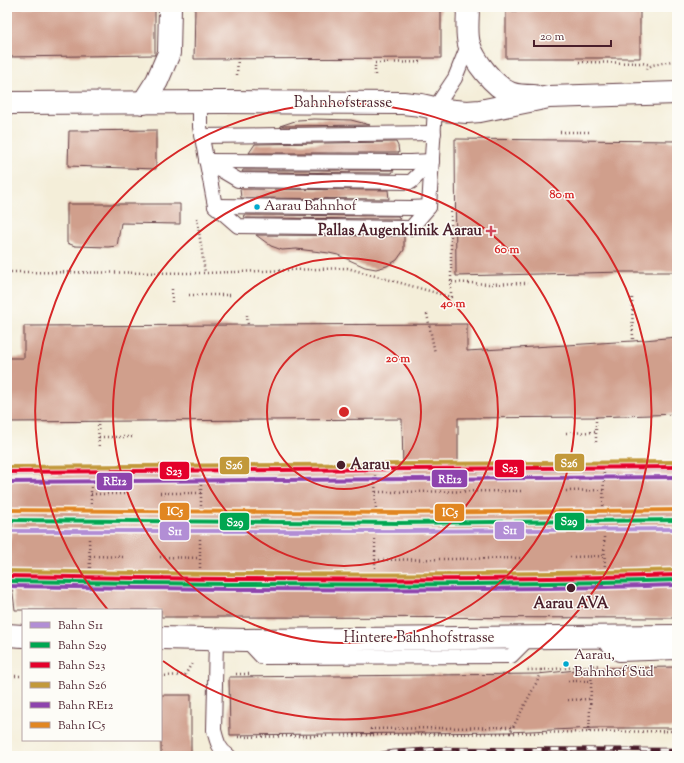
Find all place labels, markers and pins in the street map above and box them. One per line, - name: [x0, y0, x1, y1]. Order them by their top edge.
- place label: Aarau Bahnhof: [264, 197, 358, 217]
- marker: Aarau Bahnhof: [252, 202, 262, 212]
- place label: Pallas Augenklinik Aarau: [318, 221, 482, 242]
- marker: Pallas Augenklinik Aarau: [485, 225, 497, 237]
- centre of rings: [337, 405, 351, 419]
- place label: Aarau: [350, 455, 390, 476]
- marker: Aarau: [335, 459, 347, 471]
- marker: Aarau AVA: [565, 582, 577, 594]
- place label: Aarau AVA: [533, 594, 609, 615]
- place label: Aarau, Bahnhof Süd: [574, 646, 654, 683]
- marker: Aarau, Bahnhof Süd: [561, 659, 571, 669]

